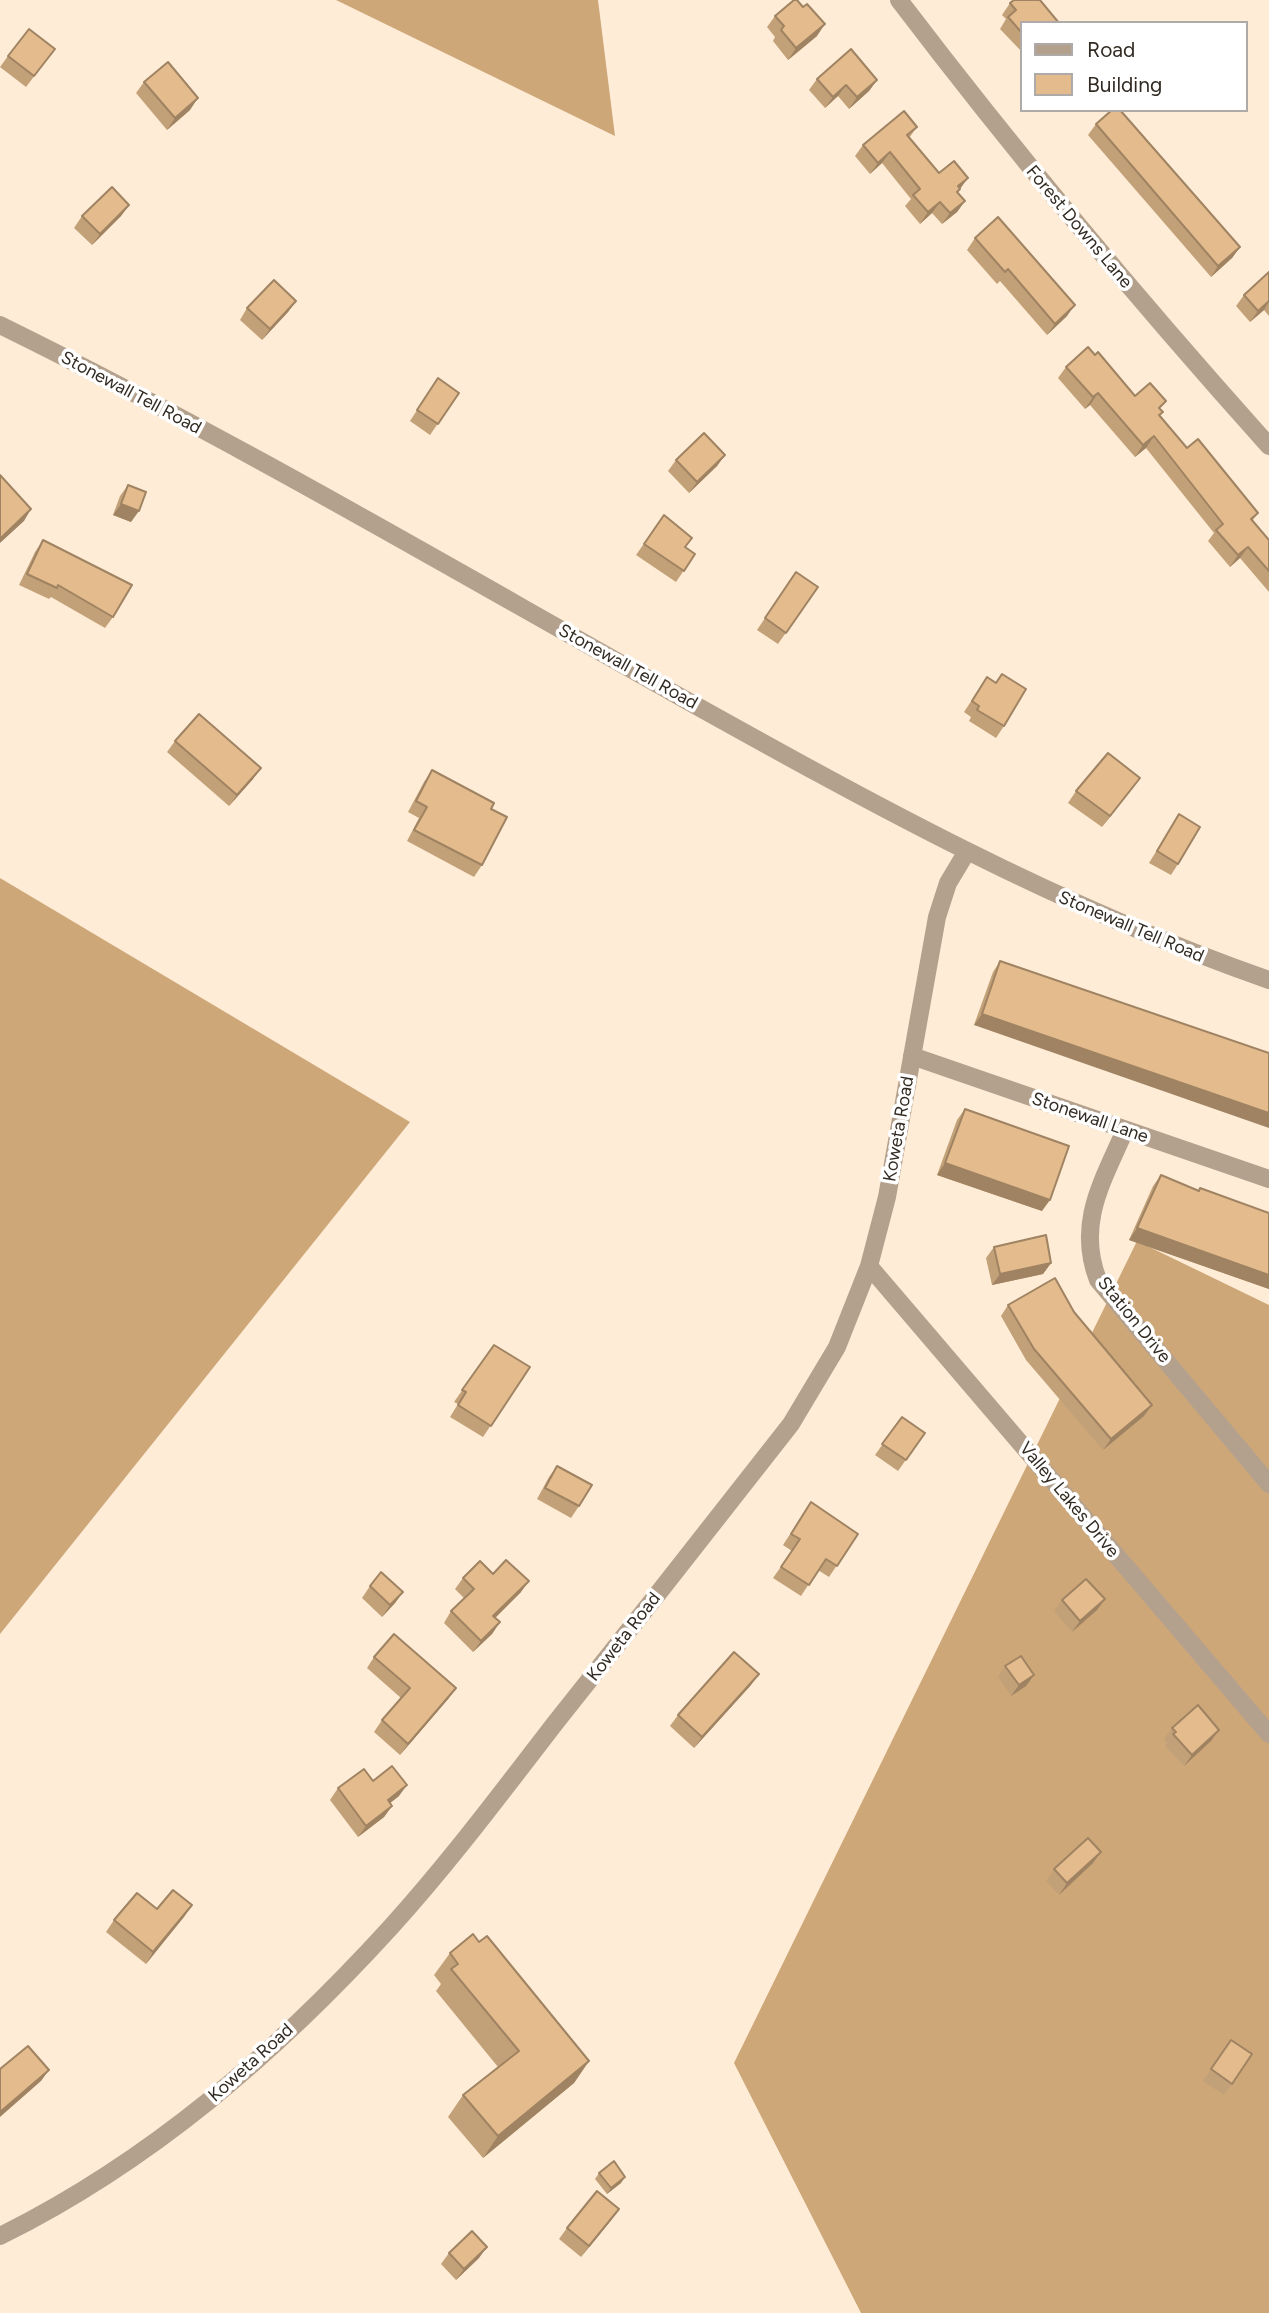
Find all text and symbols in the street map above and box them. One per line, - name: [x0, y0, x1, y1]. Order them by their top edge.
- legend: [1020, 21, 1248, 112]
- text: Road: [1087, 37, 1135, 62]
- text: Building: [1087, 72, 1162, 97]
- street label: Forest Downs Lane: [1021, 161, 1137, 293]
- street label: Stonewall Tell Road: [57, 347, 205, 439]
- street label: Stonewall Tell Road: [555, 620, 701, 714]
- street label: Stonewall Tell Road: [1055, 887, 1207, 967]
- street label: Koweta Road: [879, 1075, 919, 1183]
- street label: Stonewall Lane: [1029, 1088, 1151, 1148]
- street label: Station Drive: [1093, 1273, 1175, 1367]
- street label: Valley Lakes Drive: [1015, 1438, 1123, 1562]
- street label: Koweta Road: [583, 1588, 665, 1686]
- street label: Koweta Road: [204, 2019, 298, 2107]

